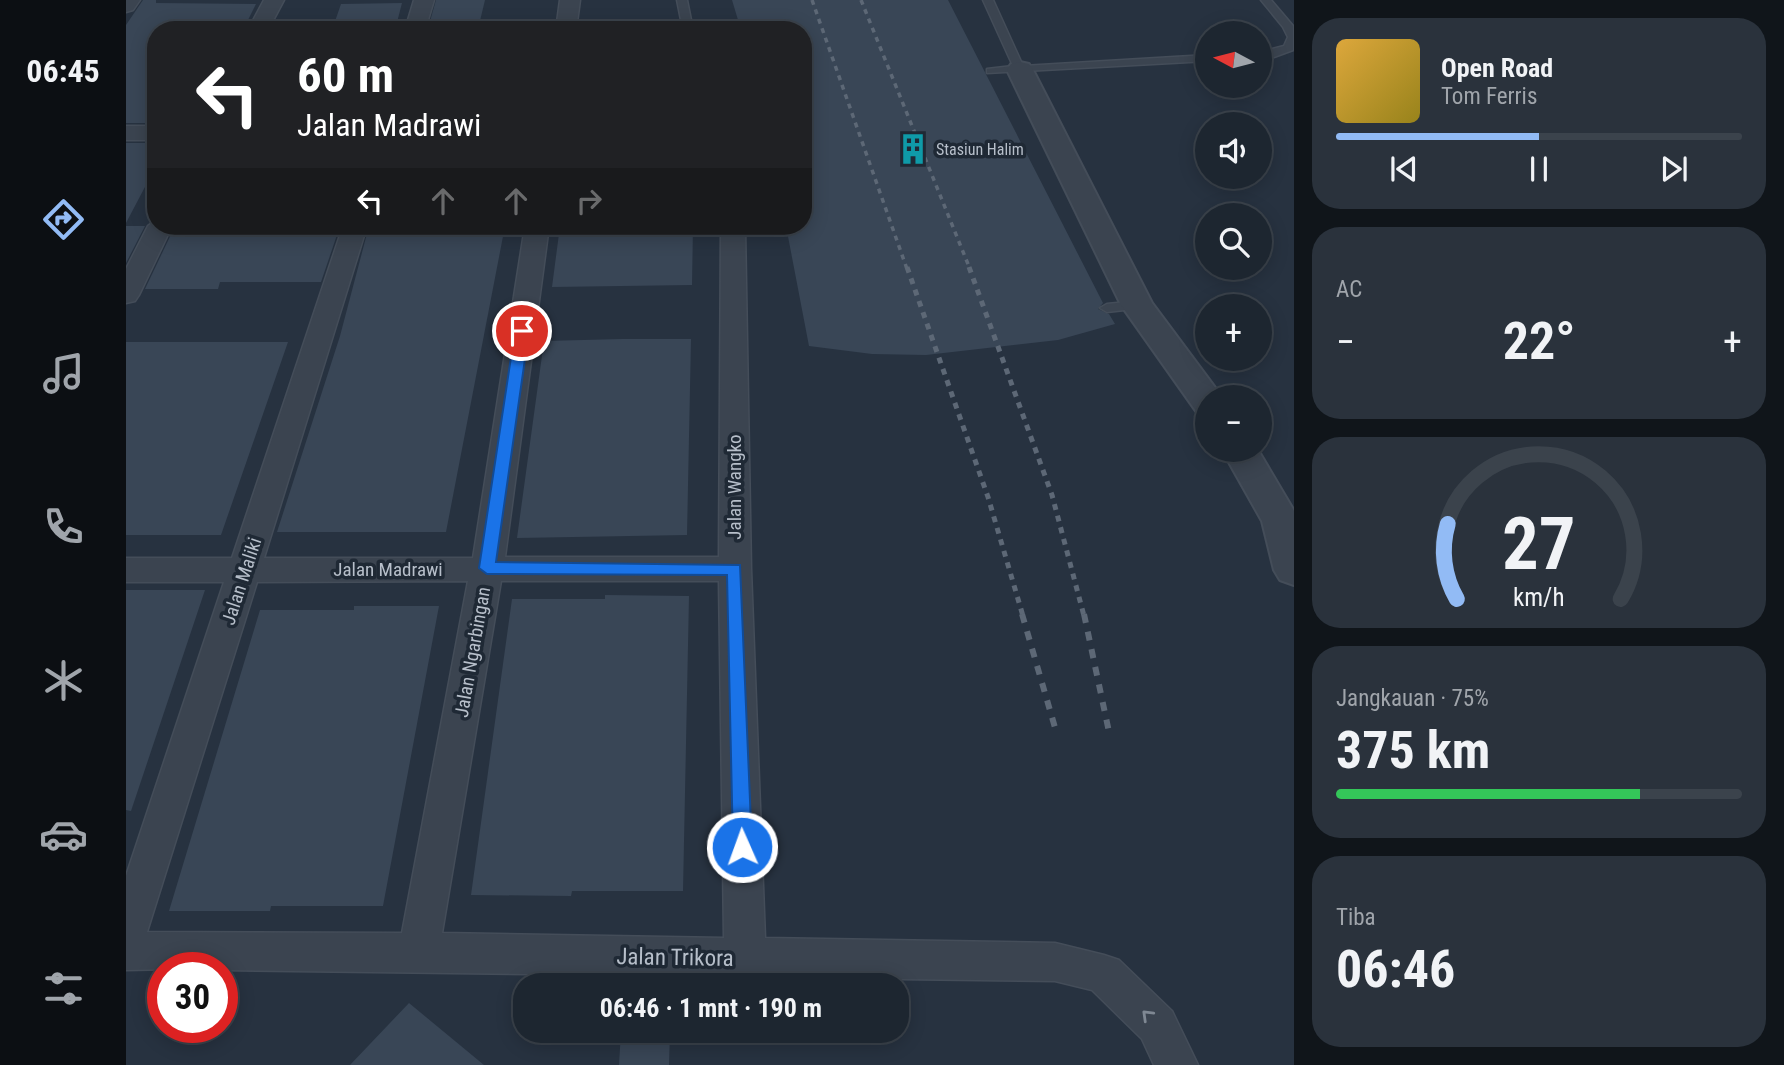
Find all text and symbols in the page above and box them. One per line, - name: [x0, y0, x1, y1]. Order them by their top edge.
- north arrow: [1195, 21, 1272, 98]
- map controls: [1195, 21, 1272, 462]
- text: 60 m: [297, 47, 394, 104]
- icon: left: [182, 49, 273, 140]
- text: 06:45: [26, 52, 100, 90]
- text: Open Road: [1441, 53, 1553, 83]
- text: Tom Ferris: [1441, 83, 1537, 110]
- text: Jalan Madrawi: [297, 106, 481, 144]
- button: sound: [1195, 112, 1272, 189]
- building icon: Stasiun Halim: [896, 132, 930, 166]
- place label: Stasiun Halim: [936, 140, 1024, 159]
- icon: previous: [1385, 150, 1423, 188]
- icon: pause: [1520, 150, 1558, 188]
- icon: next: [1655, 150, 1693, 188]
- icon: left: [351, 182, 389, 220]
- icon: ahead: [424, 182, 462, 220]
- icon: ahead: [497, 182, 535, 220]
- icon: right: [570, 182, 608, 220]
- icon: directions: [39, 195, 88, 244]
- button: search: [1195, 203, 1272, 280]
- text: AC: [1336, 276, 1362, 303]
- button: +: [1195, 294, 1272, 371]
- pin: [492, 301, 552, 361]
- text: 22°: [1503, 311, 1575, 372]
- icon: arrive: [503, 312, 541, 350]
- text: −: [1336, 320, 1355, 364]
- text: +: [1723, 320, 1742, 364]
- icon: music: [39, 349, 88, 398]
- button: −: [1195, 385, 1272, 462]
- street label: Jalan Wangko: [723, 434, 746, 540]
- text: 27: [1502, 501, 1576, 587]
- icon: phone: [39, 502, 88, 551]
- street label: Jalan Maliki: [217, 535, 266, 628]
- street label: Jalan Madrawi: [333, 558, 443, 581]
- text: km/h: [1513, 582, 1565, 611]
- street label: Jalan Ngarbingan: [450, 585, 495, 719]
- icon: climate: [39, 656, 88, 705]
- text: Jangkauan · 75%: [1336, 685, 1489, 712]
- text: 375 km: [1336, 720, 1490, 781]
- icon: car: [39, 810, 88, 859]
- position arrow: [705, 810, 779, 884]
- text: Tiba: [1336, 904, 1376, 931]
- text: 06:46: [1336, 939, 1455, 1000]
- street label: Jalan Trikora: [616, 943, 734, 972]
- speed limit sign: 30: [147, 952, 238, 1043]
- icon: filters: [39, 964, 88, 1013]
- text: 06:46 · 1 mnt · 190 m: [600, 993, 822, 1023]
- one-way arrow: [1142, 1010, 1155, 1023]

